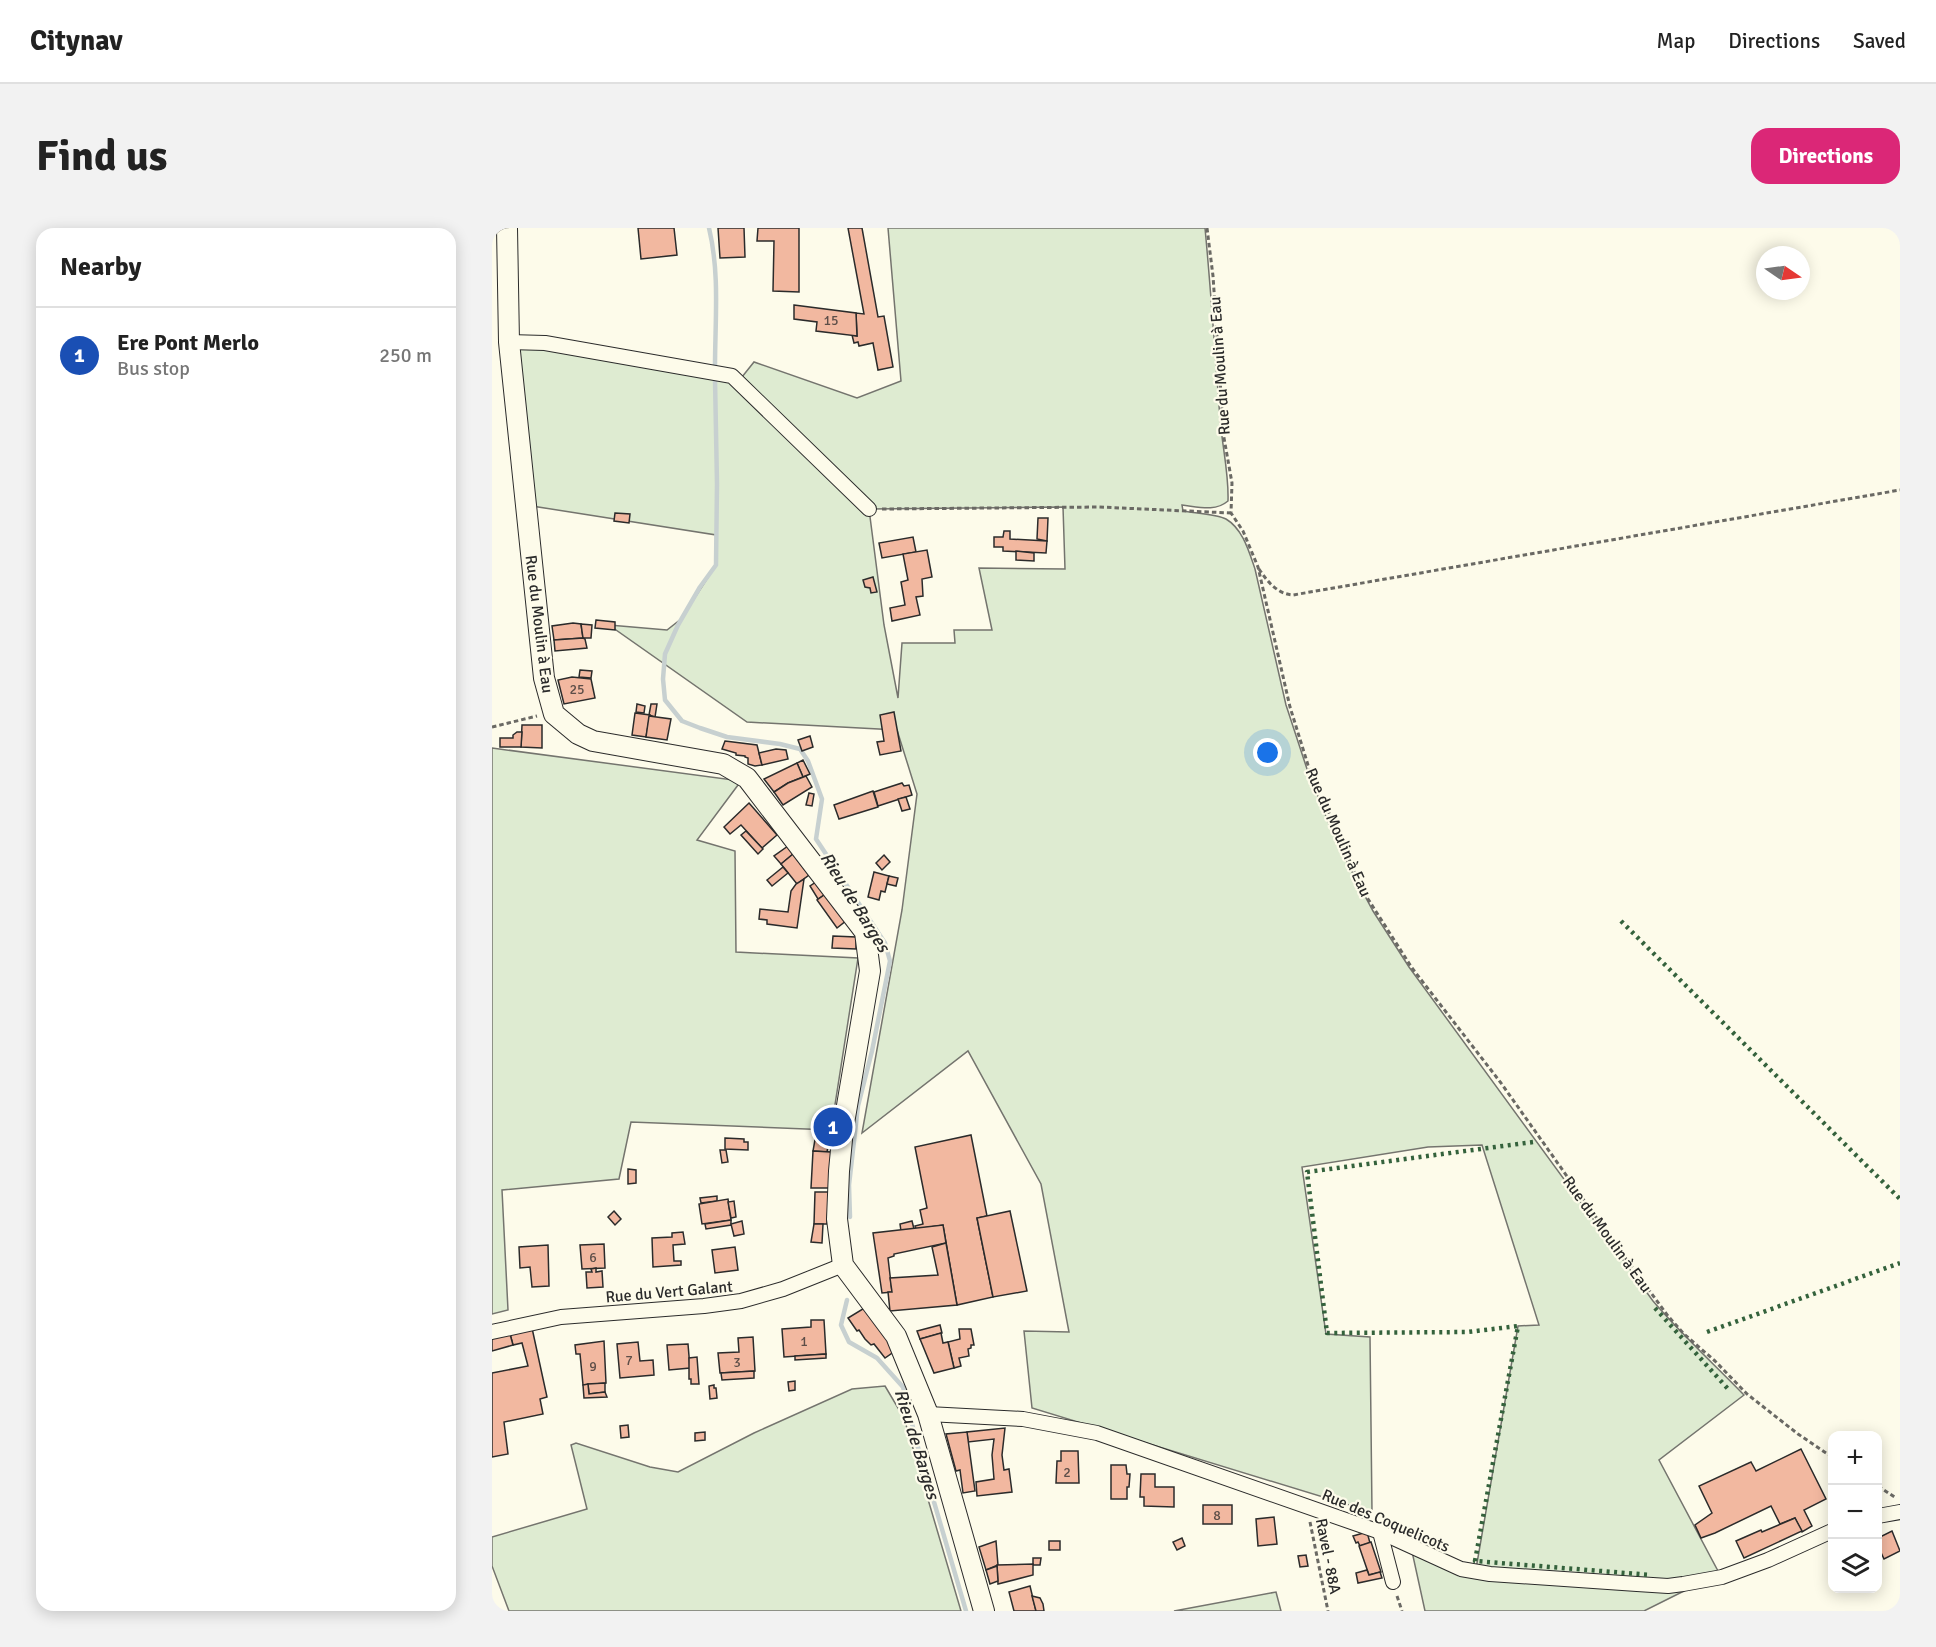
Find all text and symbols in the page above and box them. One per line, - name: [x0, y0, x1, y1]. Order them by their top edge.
- text: Citynav: [30, 24, 123, 58]
- text: Map: [1657, 28, 1695, 54]
- text: Directions: [1728, 28, 1820, 54]
- text: Saved: [1853, 28, 1906, 54]
- button: Directions: [1751, 128, 1900, 184]
- text: Find us: [36, 131, 167, 182]
- north arrow: [1756, 246, 1810, 300]
- text: Nearby: [60, 251, 141, 283]
- street label: Rue du Moulin à Eau: [1205, 296, 1235, 436]
- house number: 15: [823, 312, 839, 329]
- text: Ere Pont Merlo: [117, 329, 259, 356]
- text: 1: [74, 343, 85, 368]
- text: 250 m: [379, 343, 432, 368]
- text: Bus stop: [117, 356, 190, 381]
- street label: Rue du Moulin à Eau: [521, 554, 557, 694]
- house number: 25: [569, 681, 585, 698]
- your location: [1253, 738, 1282, 767]
- street label: Rue du Moulin à Eau: [1301, 765, 1375, 900]
- water label: Rieu de Barges: [815, 848, 896, 958]
- pin: 1: [814, 1104, 852, 1150]
- street label: Rue du Moulin à Eau: [1558, 1173, 1656, 1297]
- house number: 6: [589, 1249, 597, 1266]
- street label: Rue du Vert Galant: [605, 1276, 734, 1308]
- house number: 1: [800, 1333, 808, 1350]
- house number: 7: [625, 1352, 633, 1369]
- house number: 3: [733, 1354, 741, 1371]
- house number: 9: [589, 1358, 597, 1375]
- water label: Rieu de Barges: [890, 1386, 945, 1504]
- map controls: [1828, 1431, 1882, 1593]
- button: +: [1828, 1431, 1882, 1485]
- house number: 2: [1063, 1464, 1071, 1481]
- street label: Rue des Coquelicots: [1319, 1485, 1452, 1557]
- button: −: [1828, 1485, 1882, 1539]
- house number: 8: [1213, 1507, 1221, 1524]
- street label: Ravel - 88A: [1311, 1517, 1345, 1596]
- button: layers: [1828, 1539, 1882, 1593]

